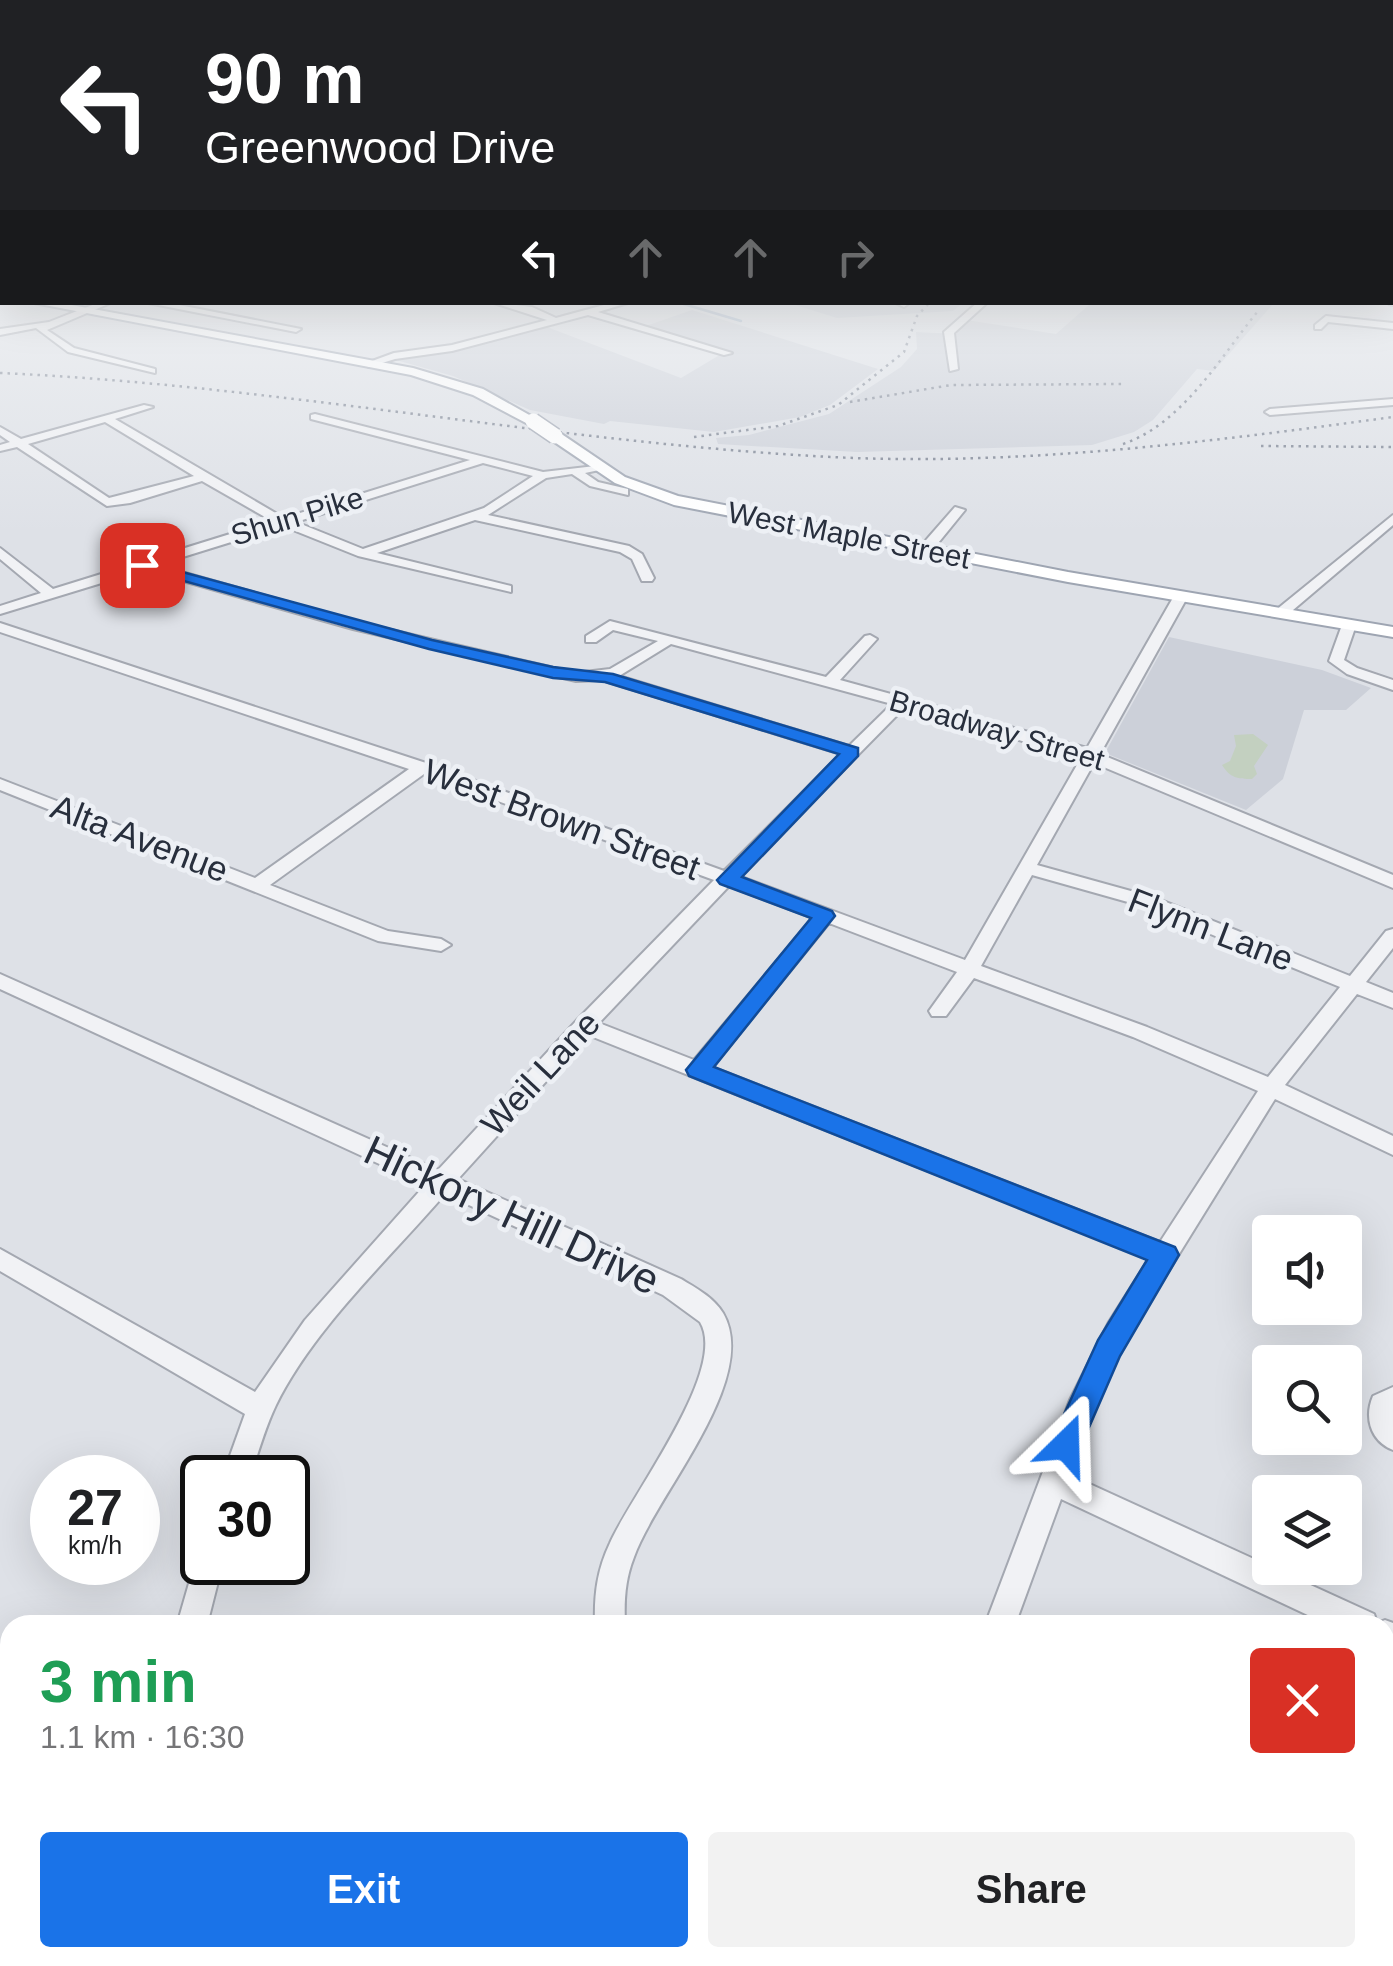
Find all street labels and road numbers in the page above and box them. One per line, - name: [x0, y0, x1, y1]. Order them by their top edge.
- street label: Shun Pike: [227, 480, 367, 552]
- street label: West Maple Street: [725, 495, 974, 575]
- street label: Broadway Street: [886, 684, 1109, 777]
- street label: West Brown Street: [419, 751, 706, 887]
- street label: Alta Avenue: [46, 786, 234, 890]
- street label: Flynn Lane: [1123, 880, 1299, 978]
- street label: Weil Lane: [473, 1003, 607, 1143]
- street label: Hickory Hill Drive: [357, 1126, 667, 1304]

